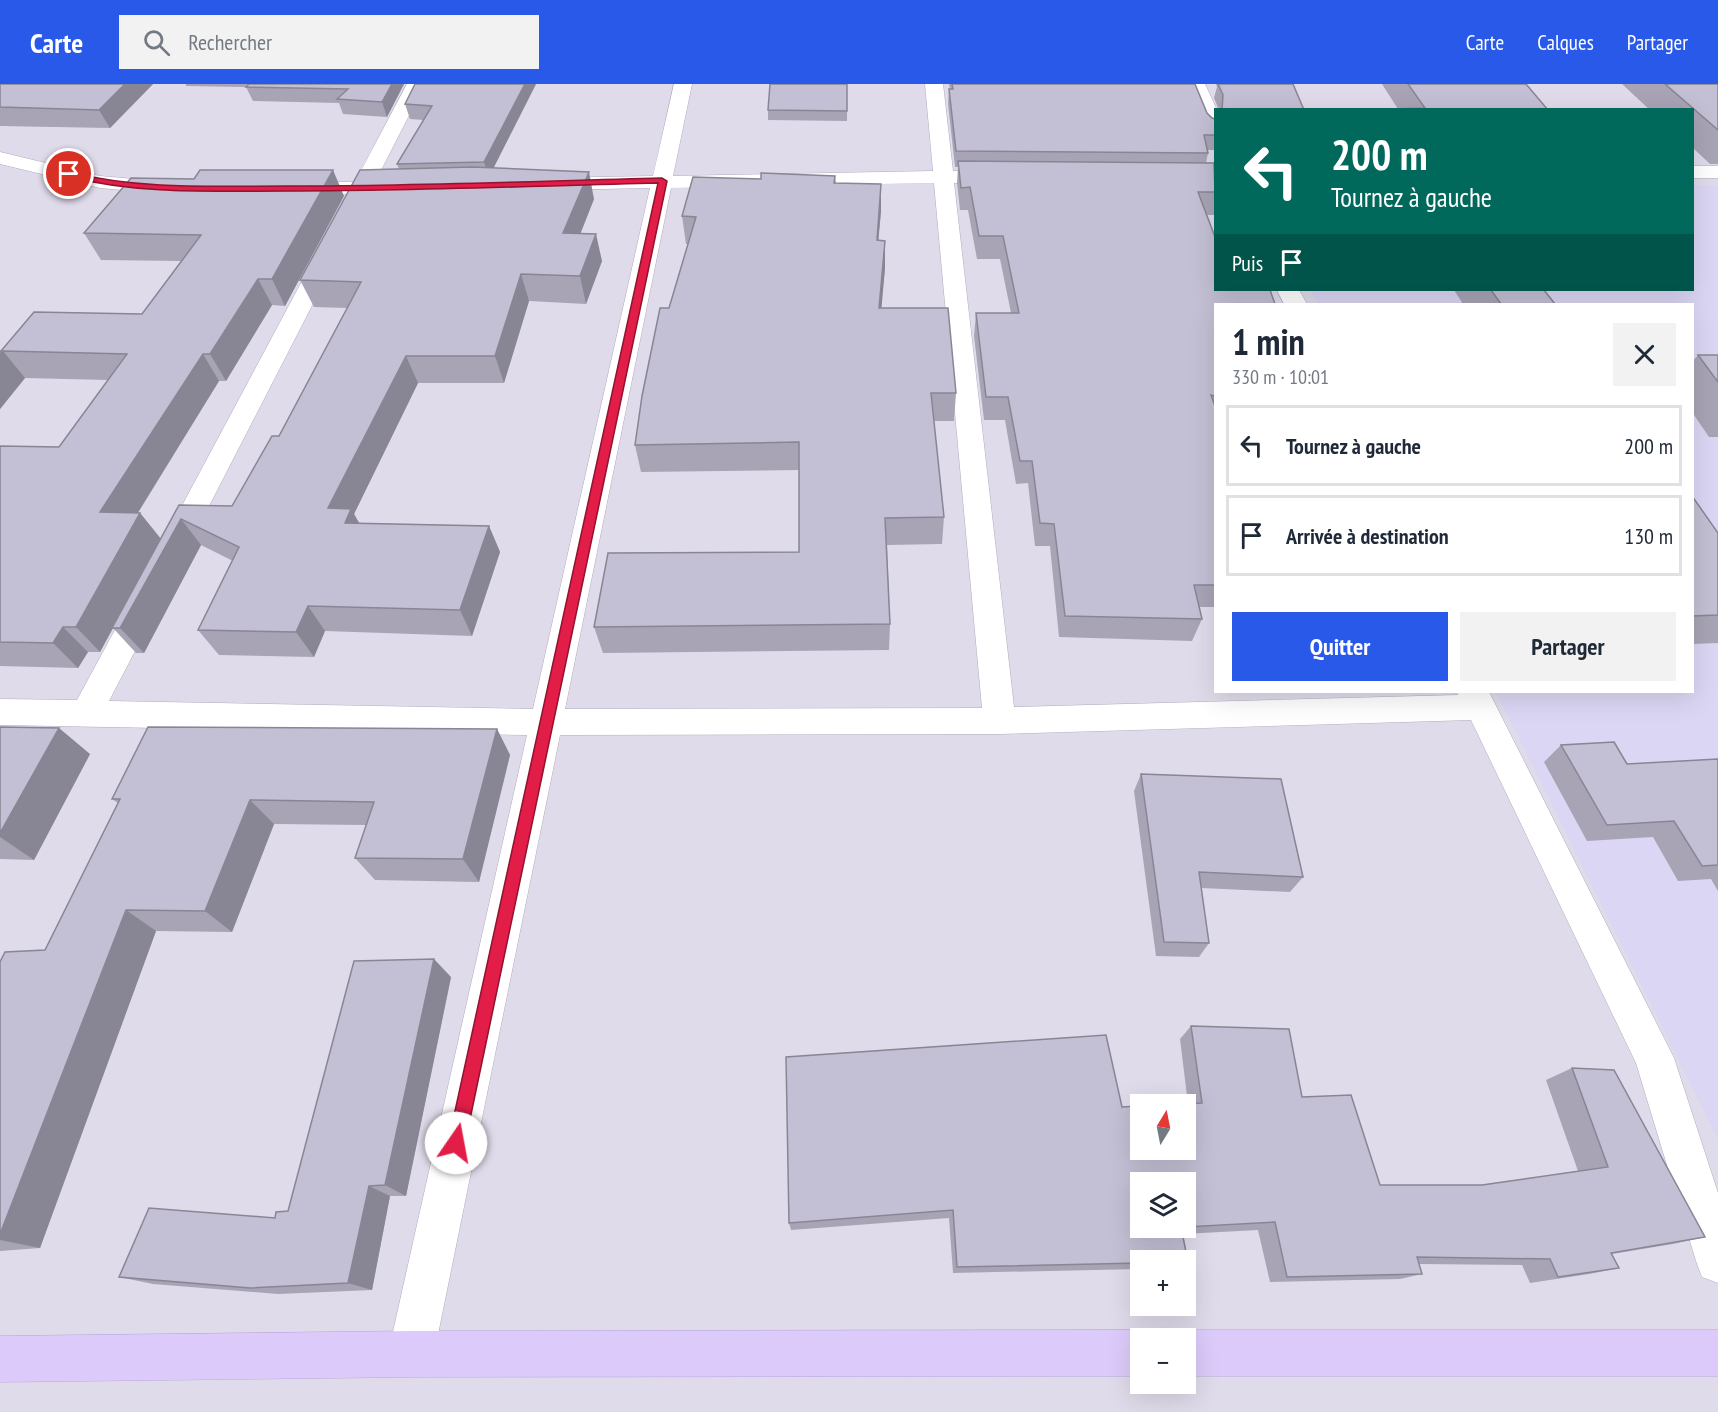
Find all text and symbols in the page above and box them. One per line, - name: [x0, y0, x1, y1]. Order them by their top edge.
- search box: [119, 15, 539, 69]
- text: Carte: [30, 24, 83, 61]
- icon: search: [140, 26, 173, 59]
- text: Rechercher: [188, 28, 272, 56]
- text: Carte: [1466, 29, 1504, 56]
- text: Calques: [1537, 29, 1594, 56]
- text: Partager: [1627, 29, 1688, 56]
- text: 200 m: [1331, 127, 1428, 182]
- icon: left: [1232, 132, 1310, 210]
- pin: [43, 148, 94, 199]
- icon: arrive: [52, 157, 85, 190]
- text: Tournez à gauche: [1331, 180, 1492, 214]
- icon: arrive: [1275, 246, 1308, 279]
- text: Puis: [1232, 249, 1263, 277]
- text: 1 min: [1232, 318, 1305, 365]
- button: close: [1613, 323, 1676, 386]
- text: 330 m · 10:01: [1232, 364, 1329, 390]
- icon: left: [1235, 429, 1268, 462]
- text: Tournez à gauche: [1286, 432, 1421, 460]
- text: 200 m: [1624, 432, 1673, 460]
- icon: arrive: [1235, 519, 1268, 552]
- text: Arrivée à destination: [1286, 522, 1449, 550]
- text: 130 m: [1624, 522, 1673, 550]
- button: Quitter: [1232, 612, 1448, 681]
- button: Partager: [1460, 612, 1676, 681]
- north arrow: [1130, 1094, 1196, 1160]
- map controls: [1130, 1094, 1196, 1394]
- position arrow: [424, 1111, 488, 1175]
- button: layers: [1130, 1172, 1196, 1238]
- button: +: [1130, 1250, 1196, 1316]
- button: −: [1130, 1328, 1196, 1394]

